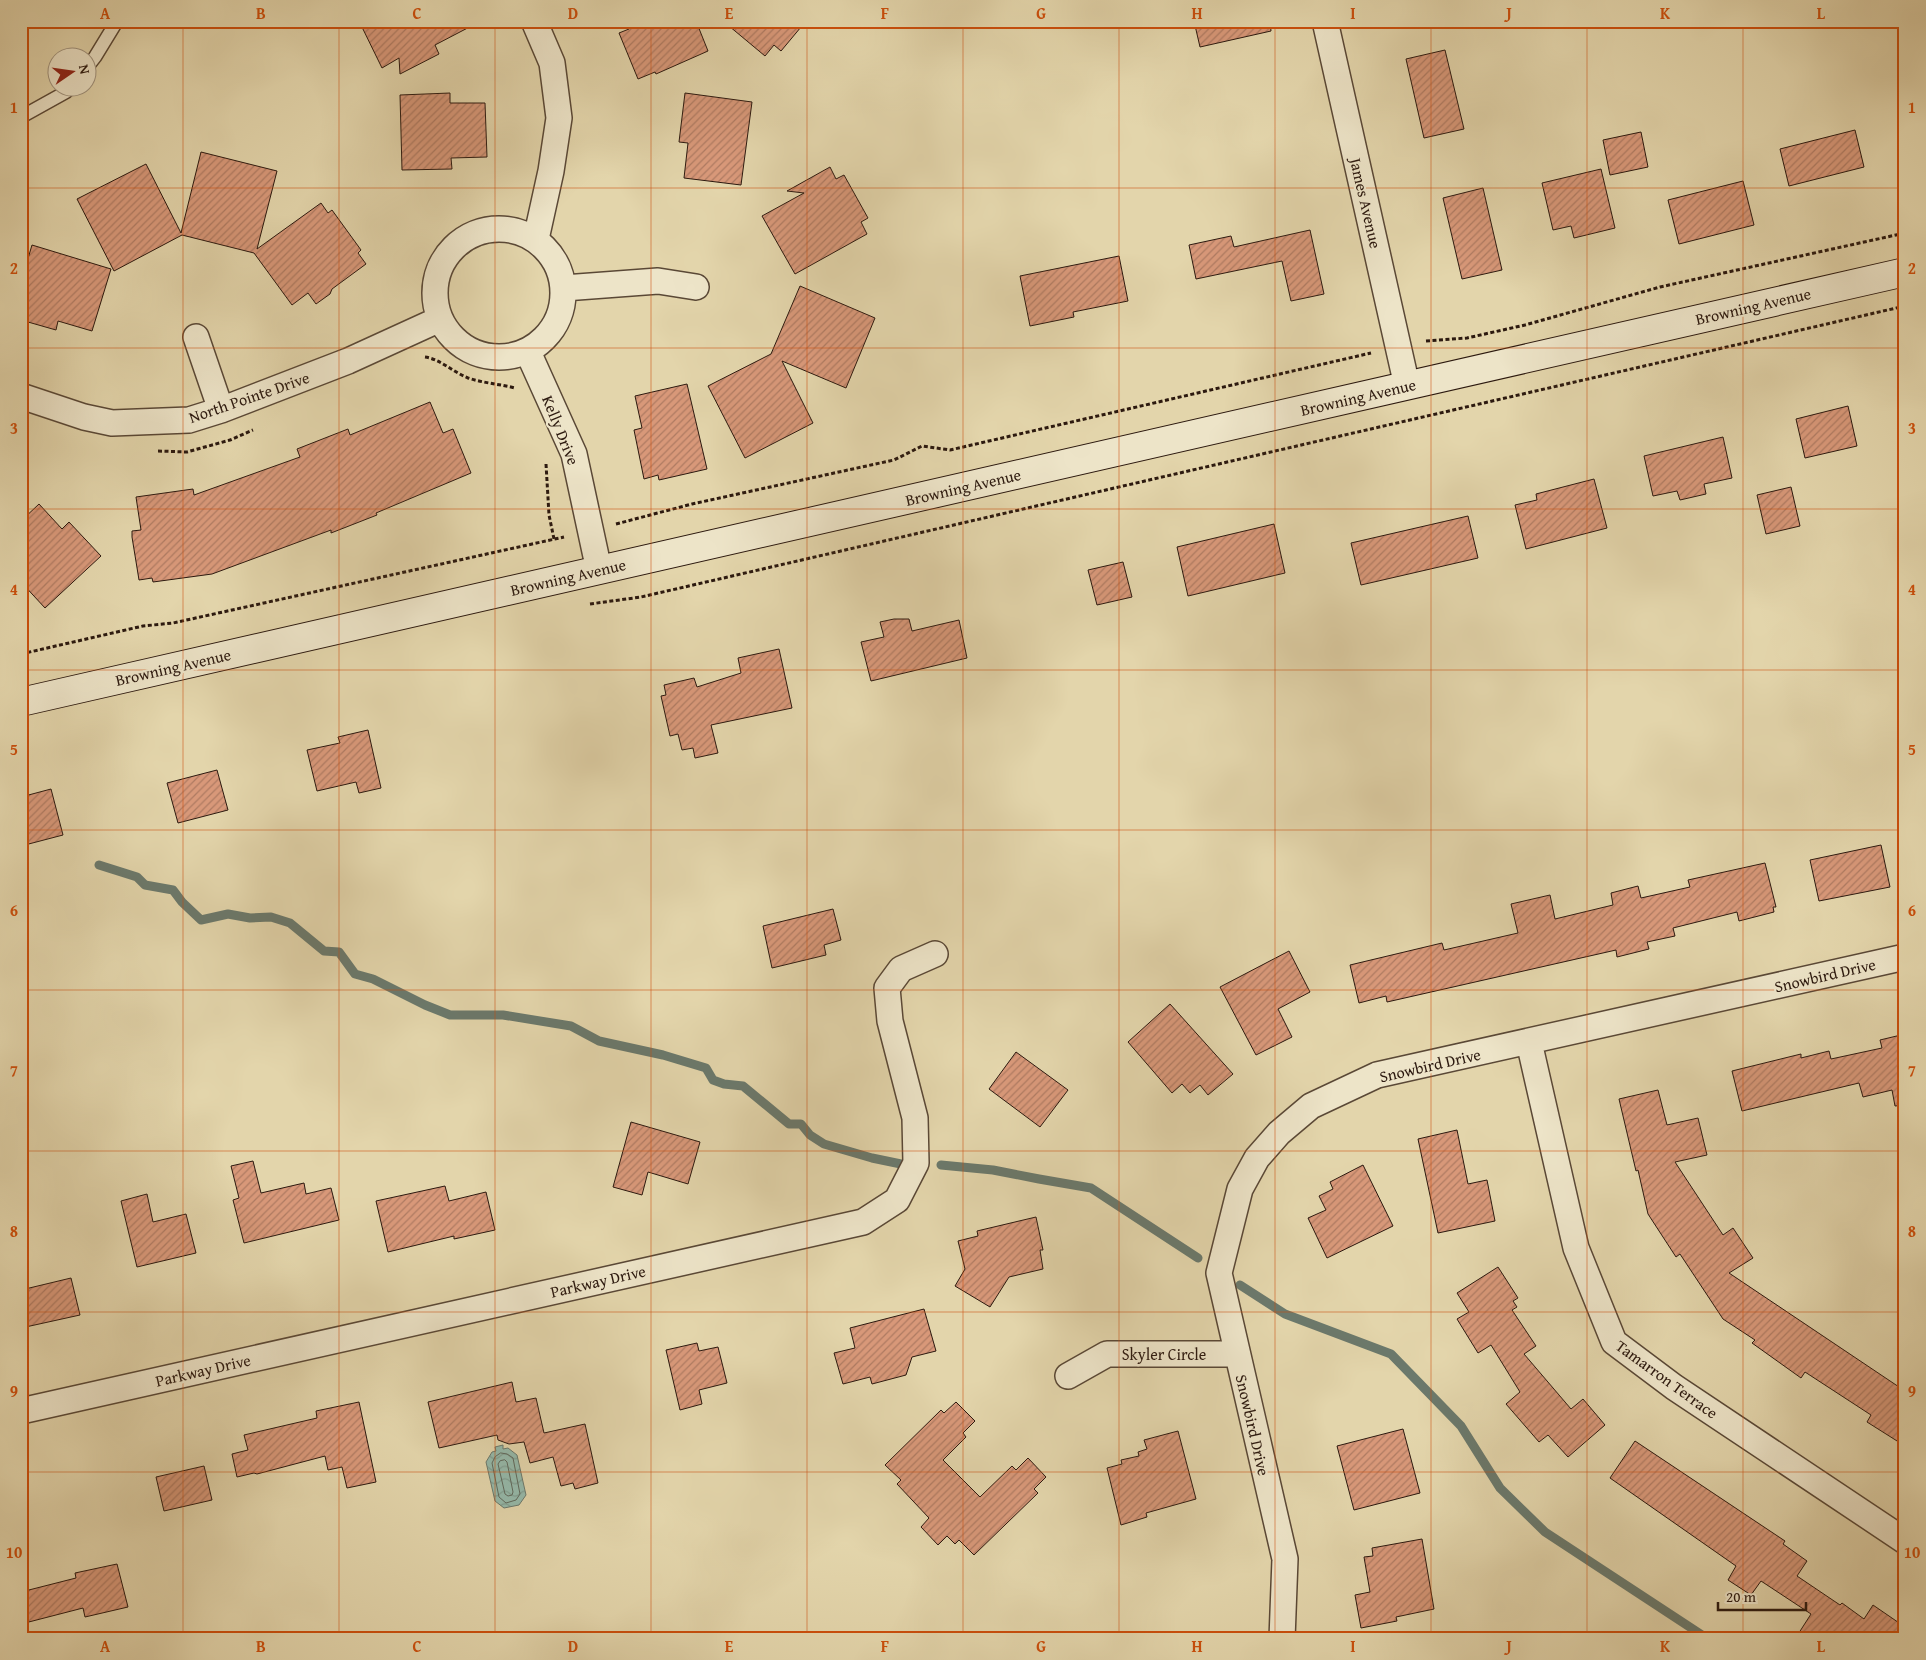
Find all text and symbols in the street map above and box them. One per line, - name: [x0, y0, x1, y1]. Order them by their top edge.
- text: A: [100, 1, 111, 25]
- text: B: [256, 1, 266, 25]
- text: C: [412, 1, 422, 25]
- text: D: [568, 1, 578, 25]
- text: E: [725, 1, 734, 25]
- text: F: [881, 1, 889, 25]
- text: G: [1036, 1, 1046, 25]
- text: H: [1191, 1, 1203, 25]
- text: I: [1350, 1, 1356, 25]
- text: J: [1503, 1, 1512, 25]
- text: K: [1660, 1, 1671, 25]
- text: L: [1817, 1, 1826, 25]
- north arrow: [48, 48, 98, 98]
- text: N: [74, 62, 96, 77]
- text: 1: [10, 95, 18, 119]
- text: 1: [1908, 95, 1916, 119]
- street label: James Avenue: [1343, 153, 1388, 251]
- text: 2: [10, 256, 18, 280]
- text: 2: [1908, 256, 1916, 280]
- street label: Browning Avenue: [1693, 281, 1813, 331]
- street label: North Pointe Drive: [185, 365, 313, 429]
- street label: Browning Avenue: [1298, 372, 1418, 422]
- street label: Kelly Drive: [536, 391, 586, 469]
- text: 3: [10, 416, 18, 440]
- text: 3: [1908, 416, 1916, 440]
- street label: Browning Avenue: [903, 462, 1023, 512]
- street label: Browning Avenue: [508, 552, 628, 602]
- text: 4: [10, 577, 18, 601]
- text: 4: [1908, 577, 1916, 601]
- street label: Browning Avenue: [113, 642, 233, 692]
- text: 5: [10, 737, 18, 761]
- text: 5: [1908, 737, 1916, 761]
- text: 6: [10, 898, 18, 922]
- text: 6: [1908, 898, 1916, 922]
- street label: Snowbird Drive: [1772, 952, 1878, 998]
- street label: Snowbird Drive: [1377, 1042, 1483, 1088]
- text: 7: [10, 1058, 18, 1082]
- text: 7: [1908, 1058, 1916, 1082]
- text: 8: [10, 1219, 18, 1243]
- text: 8: [1908, 1219, 1916, 1243]
- street label: Parkway Drive: [548, 1258, 648, 1304]
- street label: Tamarron Terrace: [1611, 1334, 1723, 1424]
- street label: Skyler Circle: [1122, 1342, 1206, 1366]
- street label: Parkway Drive: [153, 1347, 253, 1393]
- street label: Snowbird Drive: [1230, 1372, 1276, 1478]
- text: 9: [10, 1379, 18, 1403]
- text: 9: [1908, 1379, 1916, 1403]
- text: 10: [6, 1540, 22, 1564]
- text: 10: [1904, 1540, 1920, 1564]
- scale bar: [1718, 1580, 1806, 1612]
- text: 20 m: [1726, 1586, 1757, 1607]
- text: A: [100, 1634, 111, 1658]
- text: B: [256, 1634, 266, 1658]
- text: C: [412, 1634, 422, 1658]
- text: D: [568, 1634, 578, 1658]
- text: E: [725, 1634, 734, 1658]
- text: F: [881, 1634, 889, 1658]
- text: G: [1036, 1634, 1046, 1658]
- text: H: [1191, 1634, 1203, 1658]
- text: I: [1350, 1634, 1356, 1658]
- text: J: [1503, 1634, 1512, 1658]
- text: K: [1660, 1634, 1671, 1658]
- text: L: [1817, 1634, 1826, 1658]

